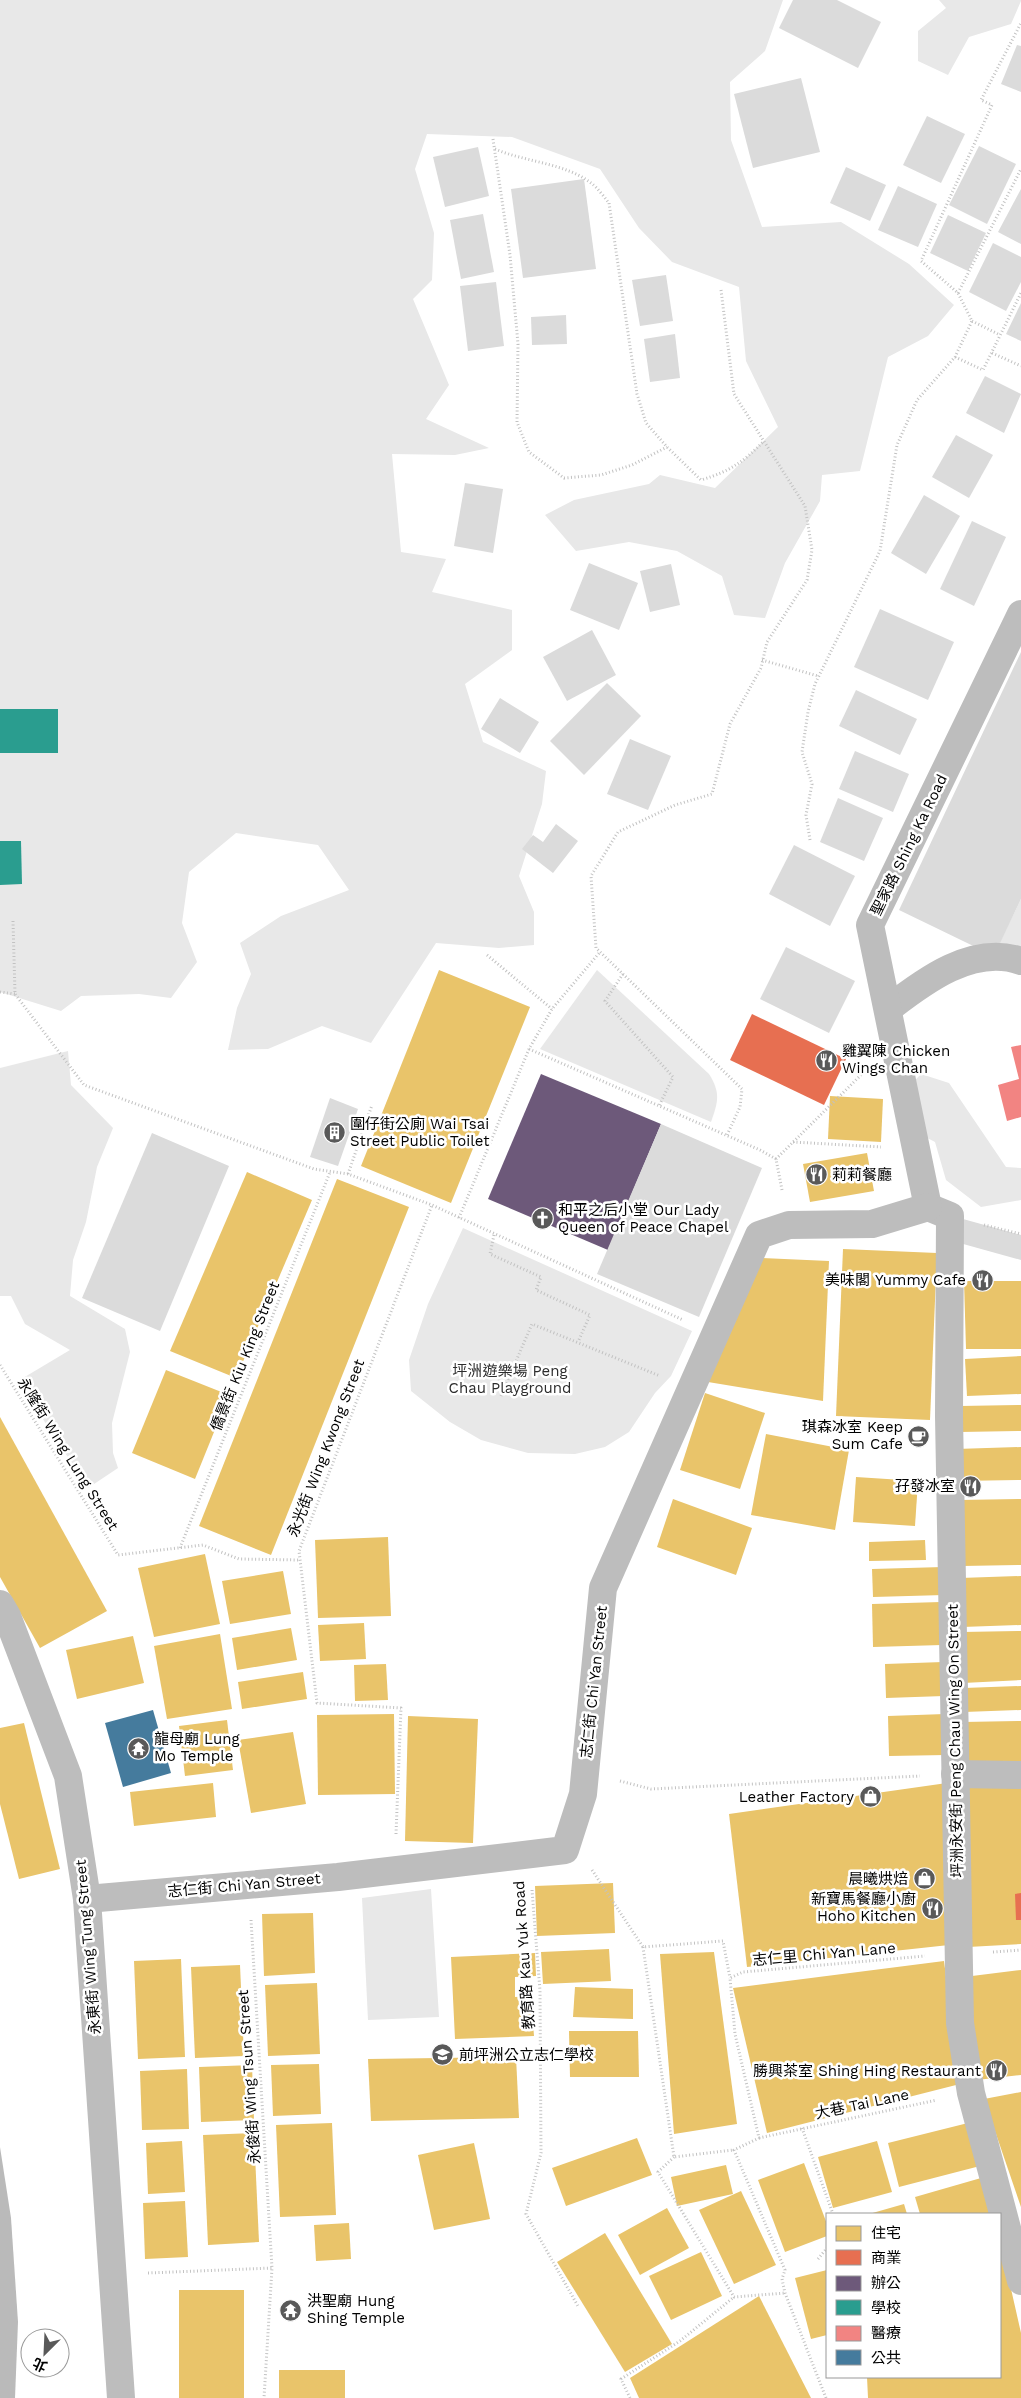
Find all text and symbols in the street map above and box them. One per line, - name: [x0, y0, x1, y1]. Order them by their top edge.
- street label: 聖家路 Shing Ka Road: [867, 771, 951, 919]
- place label: 雞翼陳 Chicken Wings Chan: [842, 1042, 950, 1077]
- restaurant icon: 雞翼陳 Chicken Wings Chan: [814, 1048, 838, 1072]
- place label: 圍仔街公廁 Wai Tsai Street Public Toilet: [350, 1115, 490, 1150]
- building icon: 圍仔街公廁 Wai Tsai Street Public Toilet: [322, 1121, 346, 1145]
- restaurant icon: 莉莉餐廳: [804, 1163, 828, 1187]
- place label: 莉莉餐廳: [832, 1166, 892, 1184]
- place label: 和平之后小堂 Our Lady Queen of Peace Chapel: [558, 1201, 729, 1236]
- church icon: 和平之后小堂 Our Lady Queen of Peace Chapel: [530, 1207, 554, 1231]
- restaurant icon: 美味閣 Yummy Cafe: [970, 1268, 994, 1292]
- place label: 美味閣 Yummy Cafe: [825, 1271, 966, 1289]
- street label: 僑景街 Kiu King Street: [207, 1278, 284, 1433]
- street label: 永光街 Wing Kwong Street: [284, 1356, 369, 1539]
- park label: 坪洲遊樂場 Peng Chau Playground: [449, 1362, 571, 1397]
- street label: 永隆街 Wing Lung Street: [14, 1374, 123, 1534]
- place label: 琪森冰室 Keep Sum Cafe: [802, 1418, 903, 1453]
- cafe icon: 琪森冰室 Keep Sum Cafe: [907, 1424, 931, 1448]
- restaurant icon: 孖發冰室: [959, 1474, 983, 1498]
- place label: 孖發冰室: [895, 1477, 955, 1495]
- street label: 坪洲永安街 Peng Chau Wing On Street: [944, 1603, 966, 1878]
- street label: 志仁街 Chi Yan Street: [577, 1604, 611, 1759]
- place label: 龍母廟 Lung Mo Temple: [154, 1730, 239, 1765]
- temple icon: 龍母廟 Lung Mo Temple: [126, 1736, 150, 1760]
- shop icon: Leather Factory: [858, 1785, 882, 1809]
- place label: Leather Factory: [739, 1788, 854, 1806]
- street label: 永東街 Wing Tung Street: [71, 1858, 105, 2035]
- shop icon: 晨曦烘焙: [912, 1867, 936, 1891]
- street label: 志仁街 Chi Yan Street: [167, 1869, 322, 1901]
- place label: 晨曦烘焙: [848, 1870, 908, 1888]
- street label: 教育路 Kau Yuk Road: [510, 1880, 538, 2030]
- place label: 新寶馬餐廳小廚 Hoho Kitchen: [811, 1890, 916, 1925]
- restaurant icon: 新寶馬餐廳小廚 Hoho Kitchen: [920, 1896, 944, 1920]
- street label: 志仁里 Chi Yan Lane: [752, 1939, 896, 1969]
- street label: 永俊街 Wing Tsun Street: [234, 1988, 264, 2165]
- school or university icon: 前坪洲公立志仁學校: [431, 2043, 455, 2067]
- place label: 前坪洲公立志仁學校: [459, 2046, 594, 2064]
- restaurant icon: 勝興茶室 Shing Hing Restaurant: [985, 2059, 1009, 2083]
- place label: 勝興茶室 Shing Hing Restaurant: [753, 2062, 982, 2080]
- street label: 大巷 Tai Lane: [813, 2085, 911, 2123]
- legend: [826, 2213, 1001, 2378]
- text: 住宅: [871, 2224, 901, 2242]
- text: 商業: [871, 2249, 901, 2267]
- text: 辦公: [871, 2274, 901, 2292]
- place label: 洪聖廟 Hung Shing Temple: [307, 2292, 405, 2327]
- temple icon: 洪聖廟 Hung Shing Temple: [279, 2298, 303, 2322]
- text: 學校: [871, 2299, 901, 2317]
- text: 醫療: [871, 2324, 901, 2342]
- north arrow: [20, 2328, 70, 2378]
- text: 公共: [871, 2349, 901, 2367]
- text: 北: [30, 2355, 49, 2375]

